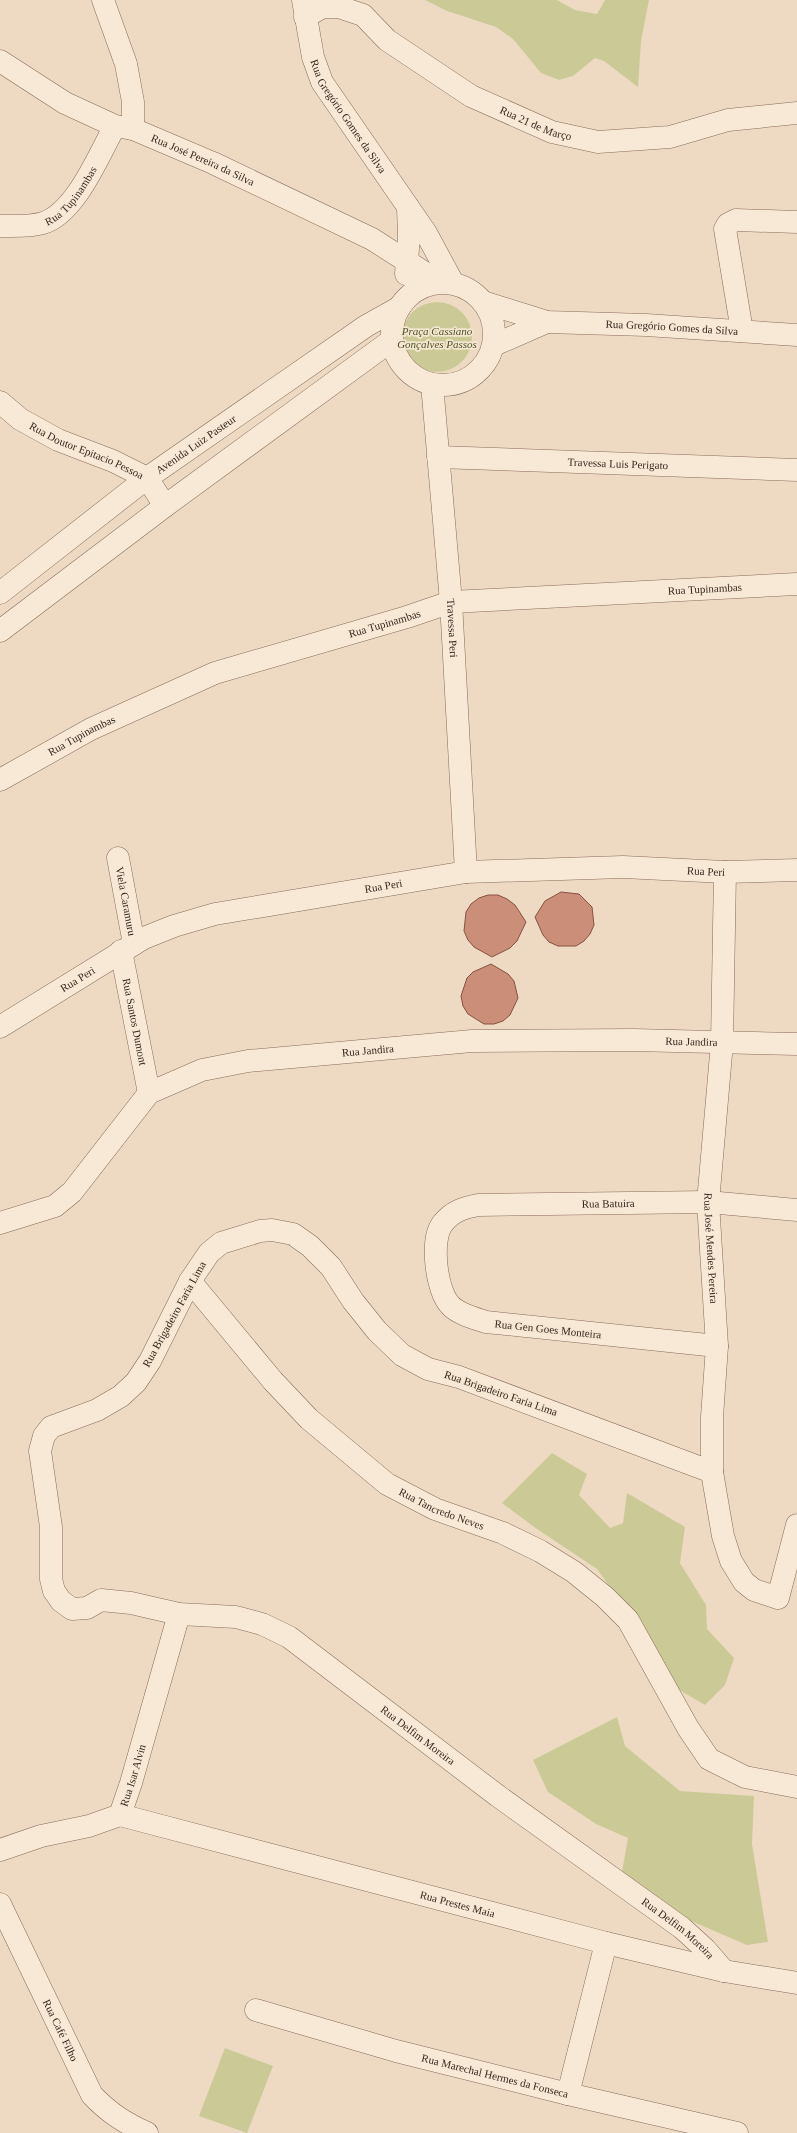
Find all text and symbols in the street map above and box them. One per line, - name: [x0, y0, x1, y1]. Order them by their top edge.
- street label: Rua Gregório Gomes da Silva: [308, 58, 389, 175]
- street label: Rua 21 de Março: [498, 104, 573, 142]
- street label: Rua José Pereira da Silva: [149, 131, 257, 188]
- street label: Rua Tupinambas: [43, 164, 99, 228]
- street label: Rua Gregório Gomes da Silva: [605, 318, 739, 337]
- park label: Praça Cassiano Gonçalves Passos: [397, 325, 477, 350]
- street label: Avenida Luiz Pasteur: [153, 412, 238, 476]
- street label: Rua Doutor Epitacio Pessoa: [27, 419, 146, 481]
- street label: Travessa Luis Perigato: [567, 456, 669, 471]
- street label: Rua Tupinambas: [667, 581, 742, 597]
- street label: Travessa Peri: [445, 598, 460, 658]
- street label: Rua Tupinambas: [347, 607, 422, 640]
- street label: Rua Tupinambas: [46, 713, 117, 758]
- street label: Rua Peri: [687, 864, 725, 878]
- street label: Viela Caramuru: [114, 866, 138, 937]
- street label: Rua Peri: [363, 877, 403, 895]
- street label: Rua Peri: [58, 964, 97, 994]
- street label: Rua Santos Dumont: [120, 977, 149, 1066]
- street label: Rua Jandira: [665, 1035, 718, 1048]
- street label: Rua Jandira: [341, 1042, 395, 1059]
- street label: Rua José Mendes Pereira: [702, 1192, 720, 1304]
- street label: Rua Batuira: [582, 1197, 635, 1210]
- street label: Rua Brigadeiro Faria Lima: [140, 1259, 208, 1369]
- street label: Rua Gen Goes Monteira: [494, 1317, 602, 1341]
- street label: Rua Brigadeiro Faria Lima: [443, 1368, 559, 1418]
- street label: Rua Tancredo Neves: [397, 1485, 486, 1532]
- street label: Rua Delfim Moreira: [379, 1703, 457, 1767]
- street label: Rua Isar Alvin: [117, 1742, 148, 1808]
- street label: Rua Prestes Maia: [419, 1888, 496, 1920]
- street label: Rua Delfim Moreira: [639, 1895, 717, 1961]
- street label: Rua Café Filho: [41, 1997, 81, 2063]
- street label: Rua Marechal Hermes da Fonseca: [420, 2052, 570, 2100]

